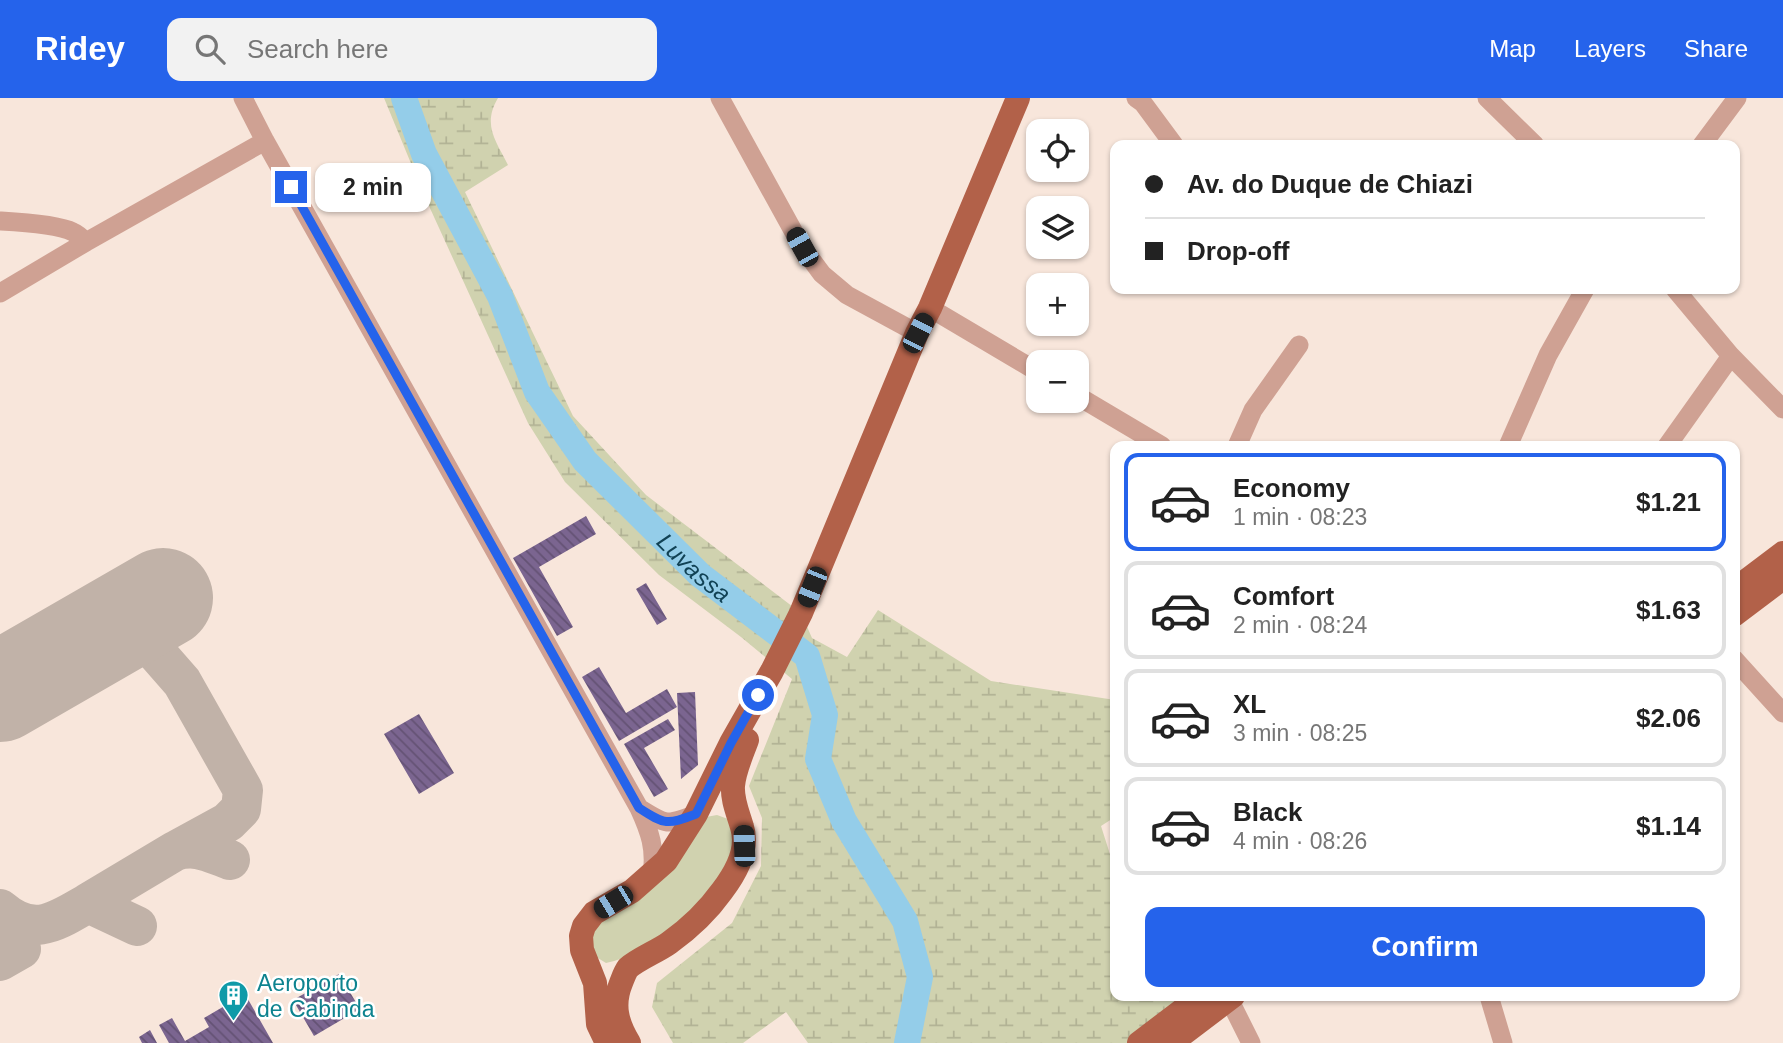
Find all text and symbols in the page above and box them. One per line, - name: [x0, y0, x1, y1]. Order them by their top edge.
- search box: [167, 18, 657, 81]
- text: Ridey: [35, 30, 125, 67]
- icon: search: [191, 30, 229, 68]
- text: Search here: [247, 34, 389, 64]
- text: Map: [1489, 35, 1536, 62]
- text: Layers: [1574, 35, 1646, 62]
- text: Share: [1684, 35, 1748, 62]
- map controls: [1026, 119, 1089, 413]
- button: locate: [1026, 119, 1089, 182]
- callout: 2 min: [316, 162, 431, 212]
- text: Av. do Duque de Chiazi: [1187, 169, 1473, 199]
- route end: [275, 171, 307, 203]
- text: 2 min: [343, 174, 403, 200]
- button: layers: [1026, 196, 1089, 259]
- car: [783, 224, 822, 270]
- text: Drop-off: [1187, 236, 1290, 266]
- button: +: [1026, 273, 1089, 336]
- car: [900, 310, 937, 356]
- button: −: [1026, 350, 1089, 413]
- icon: car: [1149, 471, 1212, 534]
- text: Economy: [1233, 473, 1350, 503]
- text: $1.21: [1636, 487, 1701, 517]
- text: 1 min · 08:23: [1233, 504, 1367, 530]
- water label: Luvassa: [652, 527, 736, 607]
- car: [795, 564, 830, 610]
- icon: car: [1149, 579, 1212, 642]
- text: Comfort: [1233, 581, 1334, 611]
- text: $1.63: [1636, 595, 1701, 625]
- text: 2 min · 08:24: [1233, 612, 1367, 638]
- route start: [742, 679, 774, 711]
- icon: car: [1149, 687, 1212, 750]
- text: XL: [1233, 689, 1266, 719]
- text: $2.06: [1636, 703, 1701, 733]
- text: 3 min · 08:25: [1233, 720, 1367, 746]
- icon: car: [1149, 795, 1212, 858]
- text: Black: [1233, 797, 1302, 827]
- text: $1.14: [1636, 811, 1701, 841]
- car: [733, 825, 756, 867]
- text: 4 min · 08:26: [1233, 828, 1367, 854]
- car: [590, 882, 637, 922]
- button: Confirm: [1145, 907, 1705, 987]
- place label: Aeroporto de Cabinda: [257, 970, 375, 1022]
- building icon: Aeroporto de Cabinda: [217, 979, 251, 1023]

